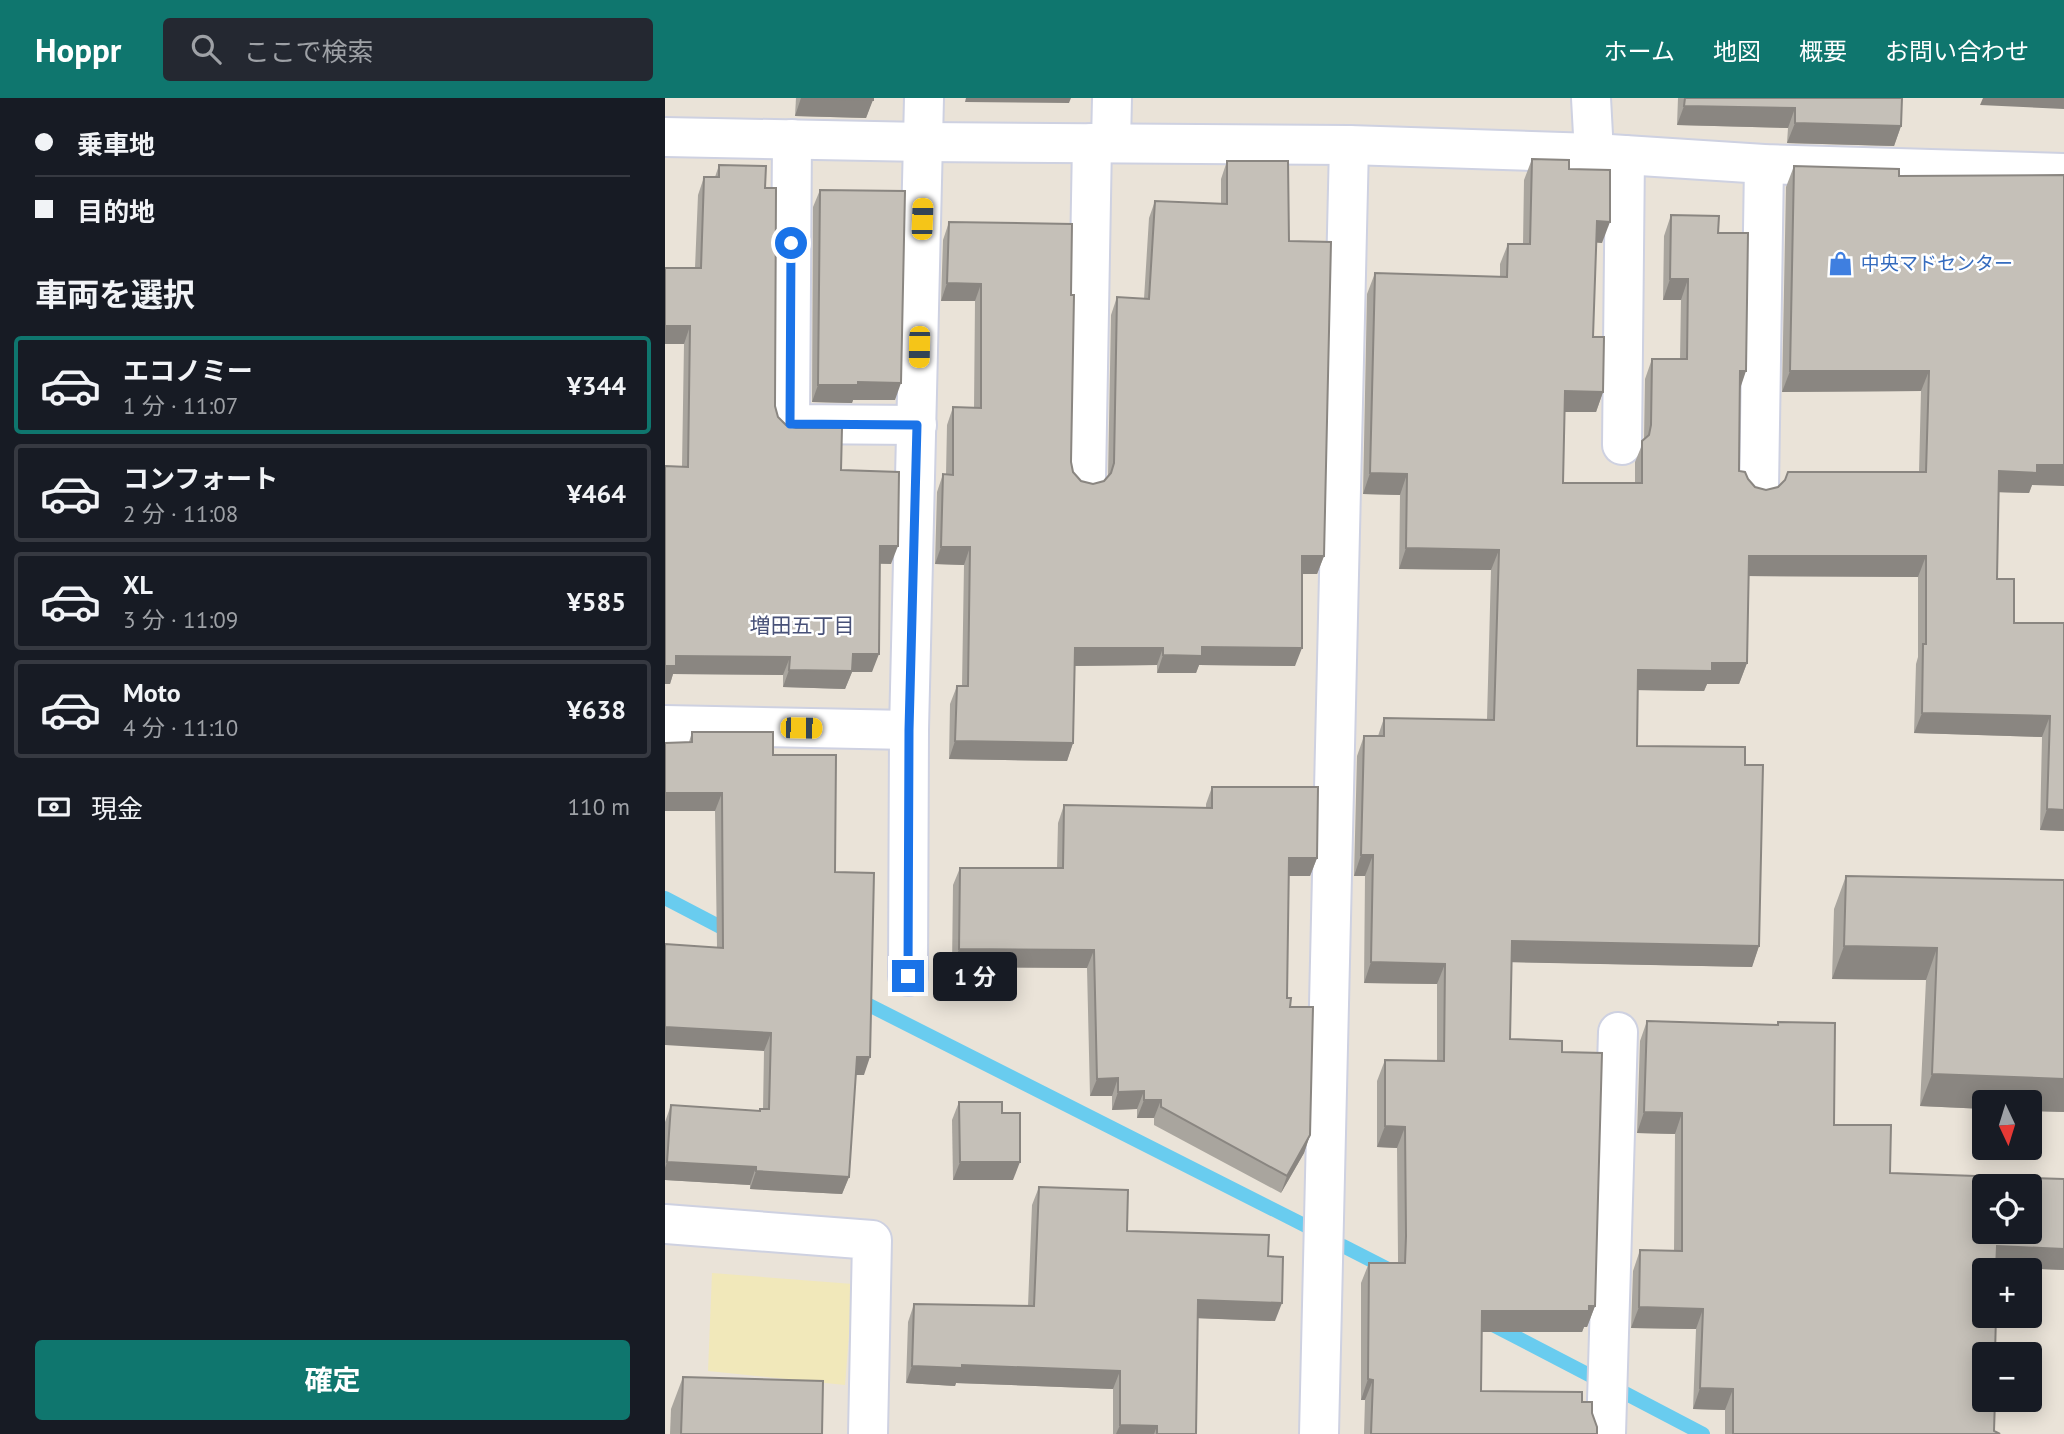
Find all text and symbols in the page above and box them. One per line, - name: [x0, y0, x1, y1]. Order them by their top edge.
- search box: [163, 18, 653, 81]
- text: Hoppr: [35, 28, 121, 71]
- icon: search: [187, 30, 225, 68]
- text: ここで検索: [243, 35, 373, 68]
- text: ホーム: [1604, 36, 1675, 67]
- text: 地図: [1713, 36, 1761, 67]
- text: 概要: [1799, 36, 1847, 67]
- text: お問い合わせ: [1885, 36, 2029, 67]
- text: 乗車地: [77, 128, 155, 161]
- text: 目的地: [77, 195, 155, 228]
- car: [911, 198, 934, 240]
- route start: [775, 227, 807, 259]
- shop icon: 中央マドセンター: [1827, 249, 1855, 277]
- place label: 中央マドセンター: [1861, 251, 2013, 275]
- text: 車両を選択: [35, 273, 195, 315]
- car: [909, 326, 930, 368]
- icon: car: [39, 354, 102, 417]
- text: エコノミー: [123, 354, 253, 387]
- text: ¥344: [567, 369, 626, 402]
- text: 1 分 · 11:07: [123, 391, 238, 420]
- icon: car: [39, 462, 102, 525]
- text: コンフォート: [123, 462, 278, 495]
- text: ¥464: [567, 477, 626, 510]
- text: 2 分 · 11:08: [123, 499, 238, 528]
- text: XL: [123, 568, 153, 601]
- icon: car: [39, 570, 102, 633]
- text: ¥585: [567, 585, 626, 618]
- text: 3 分 · 11:09: [123, 605, 238, 634]
- district label: 増田五丁目: [750, 612, 855, 639]
- text: Moto: [123, 676, 181, 709]
- icon: car: [39, 678, 102, 741]
- text: ¥638: [567, 693, 626, 726]
- text: 4 分 · 11:10: [123, 713, 238, 742]
- car: [780, 717, 823, 739]
- icon: cash: [35, 788, 73, 826]
- text: 現金: [91, 792, 143, 825]
- text: 110 m: [568, 792, 630, 821]
- callout: 1 分: [933, 952, 1017, 1001]
- route end: [892, 960, 924, 992]
- text: 1 分: [954, 962, 996, 991]
- north arrow: [1972, 1090, 2042, 1160]
- map controls: [1972, 1090, 2042, 1412]
- button: locate: [1972, 1174, 2042, 1244]
- button: +: [1972, 1258, 2042, 1328]
- button: 確定: [35, 1340, 630, 1420]
- button: −: [1972, 1342, 2042, 1412]

